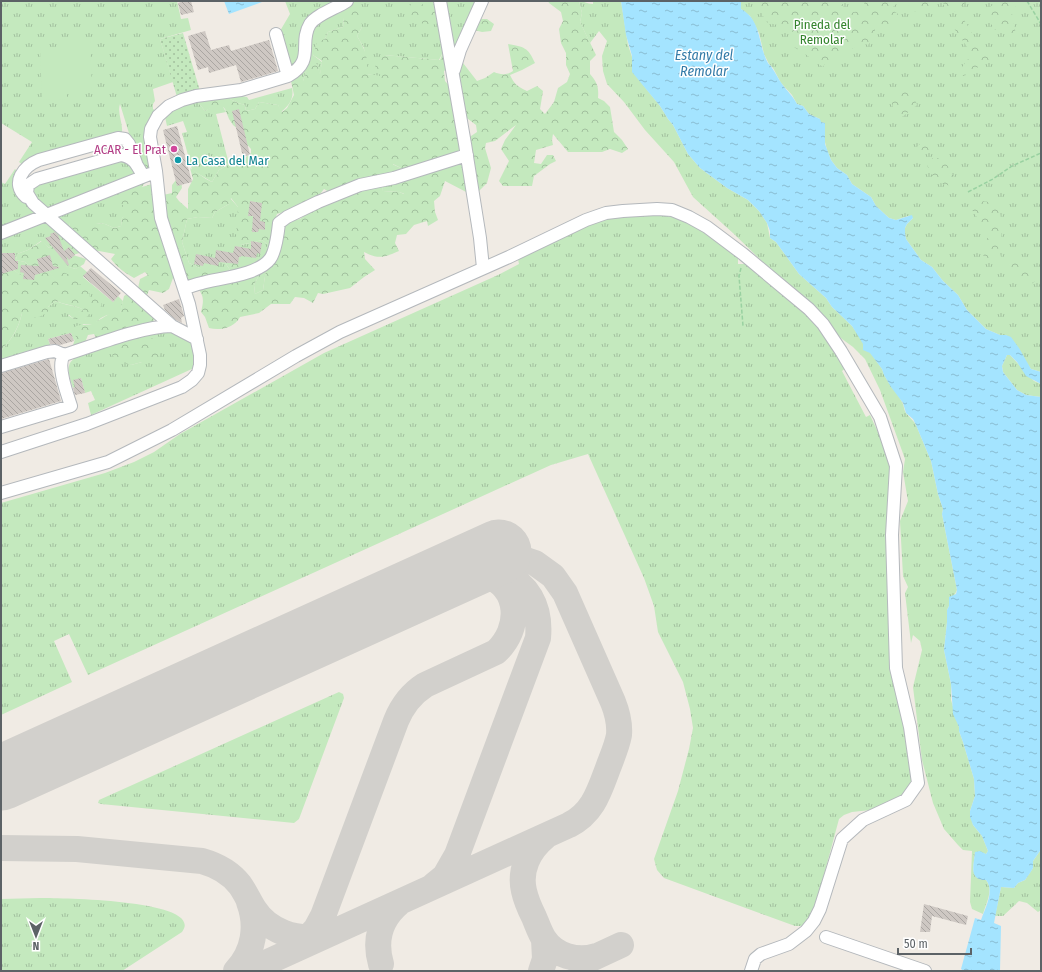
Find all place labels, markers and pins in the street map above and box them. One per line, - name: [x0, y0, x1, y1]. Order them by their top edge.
- place label: ACAR - El Prat: [94, 142, 167, 157]
- marker: ACAR - El Prat: [169, 144, 179, 154]
- place label: La Casa del Mar: [186, 153, 269, 168]
- marker: La Casa del Mar: [173, 155, 183, 165]

